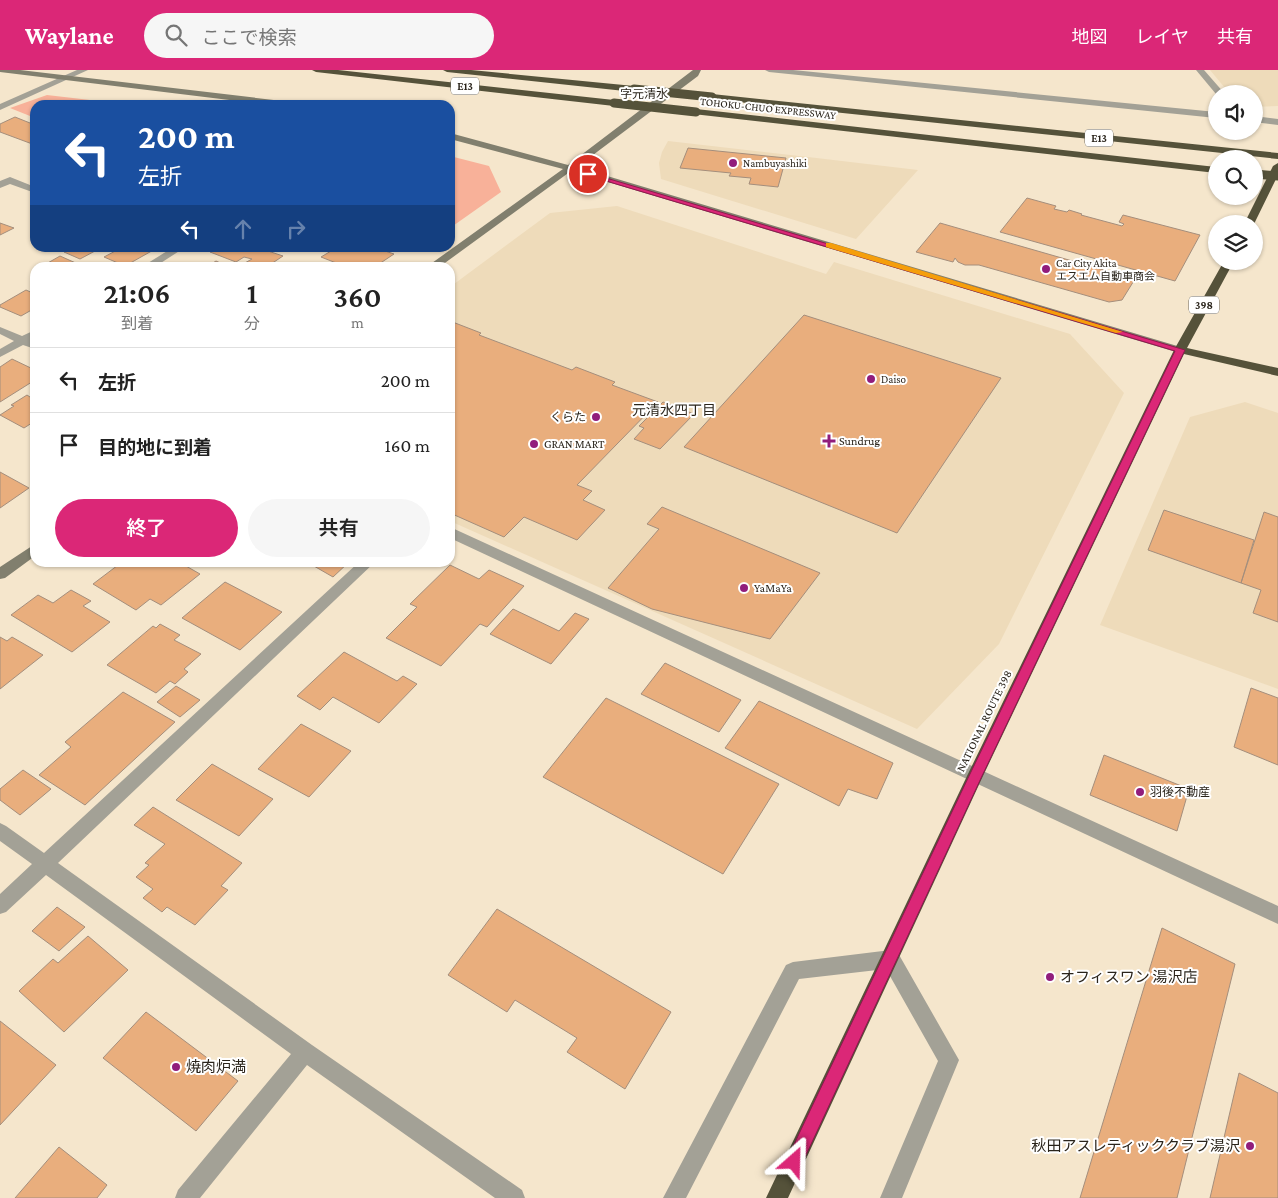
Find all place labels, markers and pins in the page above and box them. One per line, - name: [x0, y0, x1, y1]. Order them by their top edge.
- pin: [567, 153, 609, 195]
- marker: Nambuyashiki: [727, 157, 739, 169]
- place label: Nambuyashiki: [743, 157, 807, 170]
- place label: Car City Akita エスエム自動車商会: [1056, 257, 1155, 282]
- marker: Car City Akita エスエム自動車商会: [1040, 263, 1052, 275]
- marker: Daiso: [865, 373, 877, 385]
- place label: Daiso: [881, 373, 907, 385]
- place label: くらた: [550, 410, 586, 424]
- marker: くらた: [590, 411, 602, 423]
- place label: Sundrug: [839, 434, 880, 448]
- marker: Sundrug: [823, 435, 835, 447]
- place label: GRAN MART: [544, 437, 605, 451]
- marker: GRAN MART: [528, 438, 540, 450]
- place label: YaMaYa: [754, 581, 792, 595]
- marker: YaMaYa: [738, 582, 750, 594]
- place label: 羽後不動産: [1150, 785, 1210, 799]
- marker: 羽後不動産: [1134, 786, 1146, 798]
- place label: オフィスワン 湯沢店: [1060, 969, 1198, 985]
- marker: オフィスワン 湯沢店: [1044, 971, 1056, 983]
- place label: 焼肉炉満: [186, 1059, 246, 1075]
- marker: 焼肉炉満: [170, 1061, 182, 1073]
- place label: 秋田アスレティッククラブ湯沢: [1031, 1138, 1240, 1154]
- marker: 秋田アスレティッククラブ湯沢: [1244, 1140, 1256, 1152]

